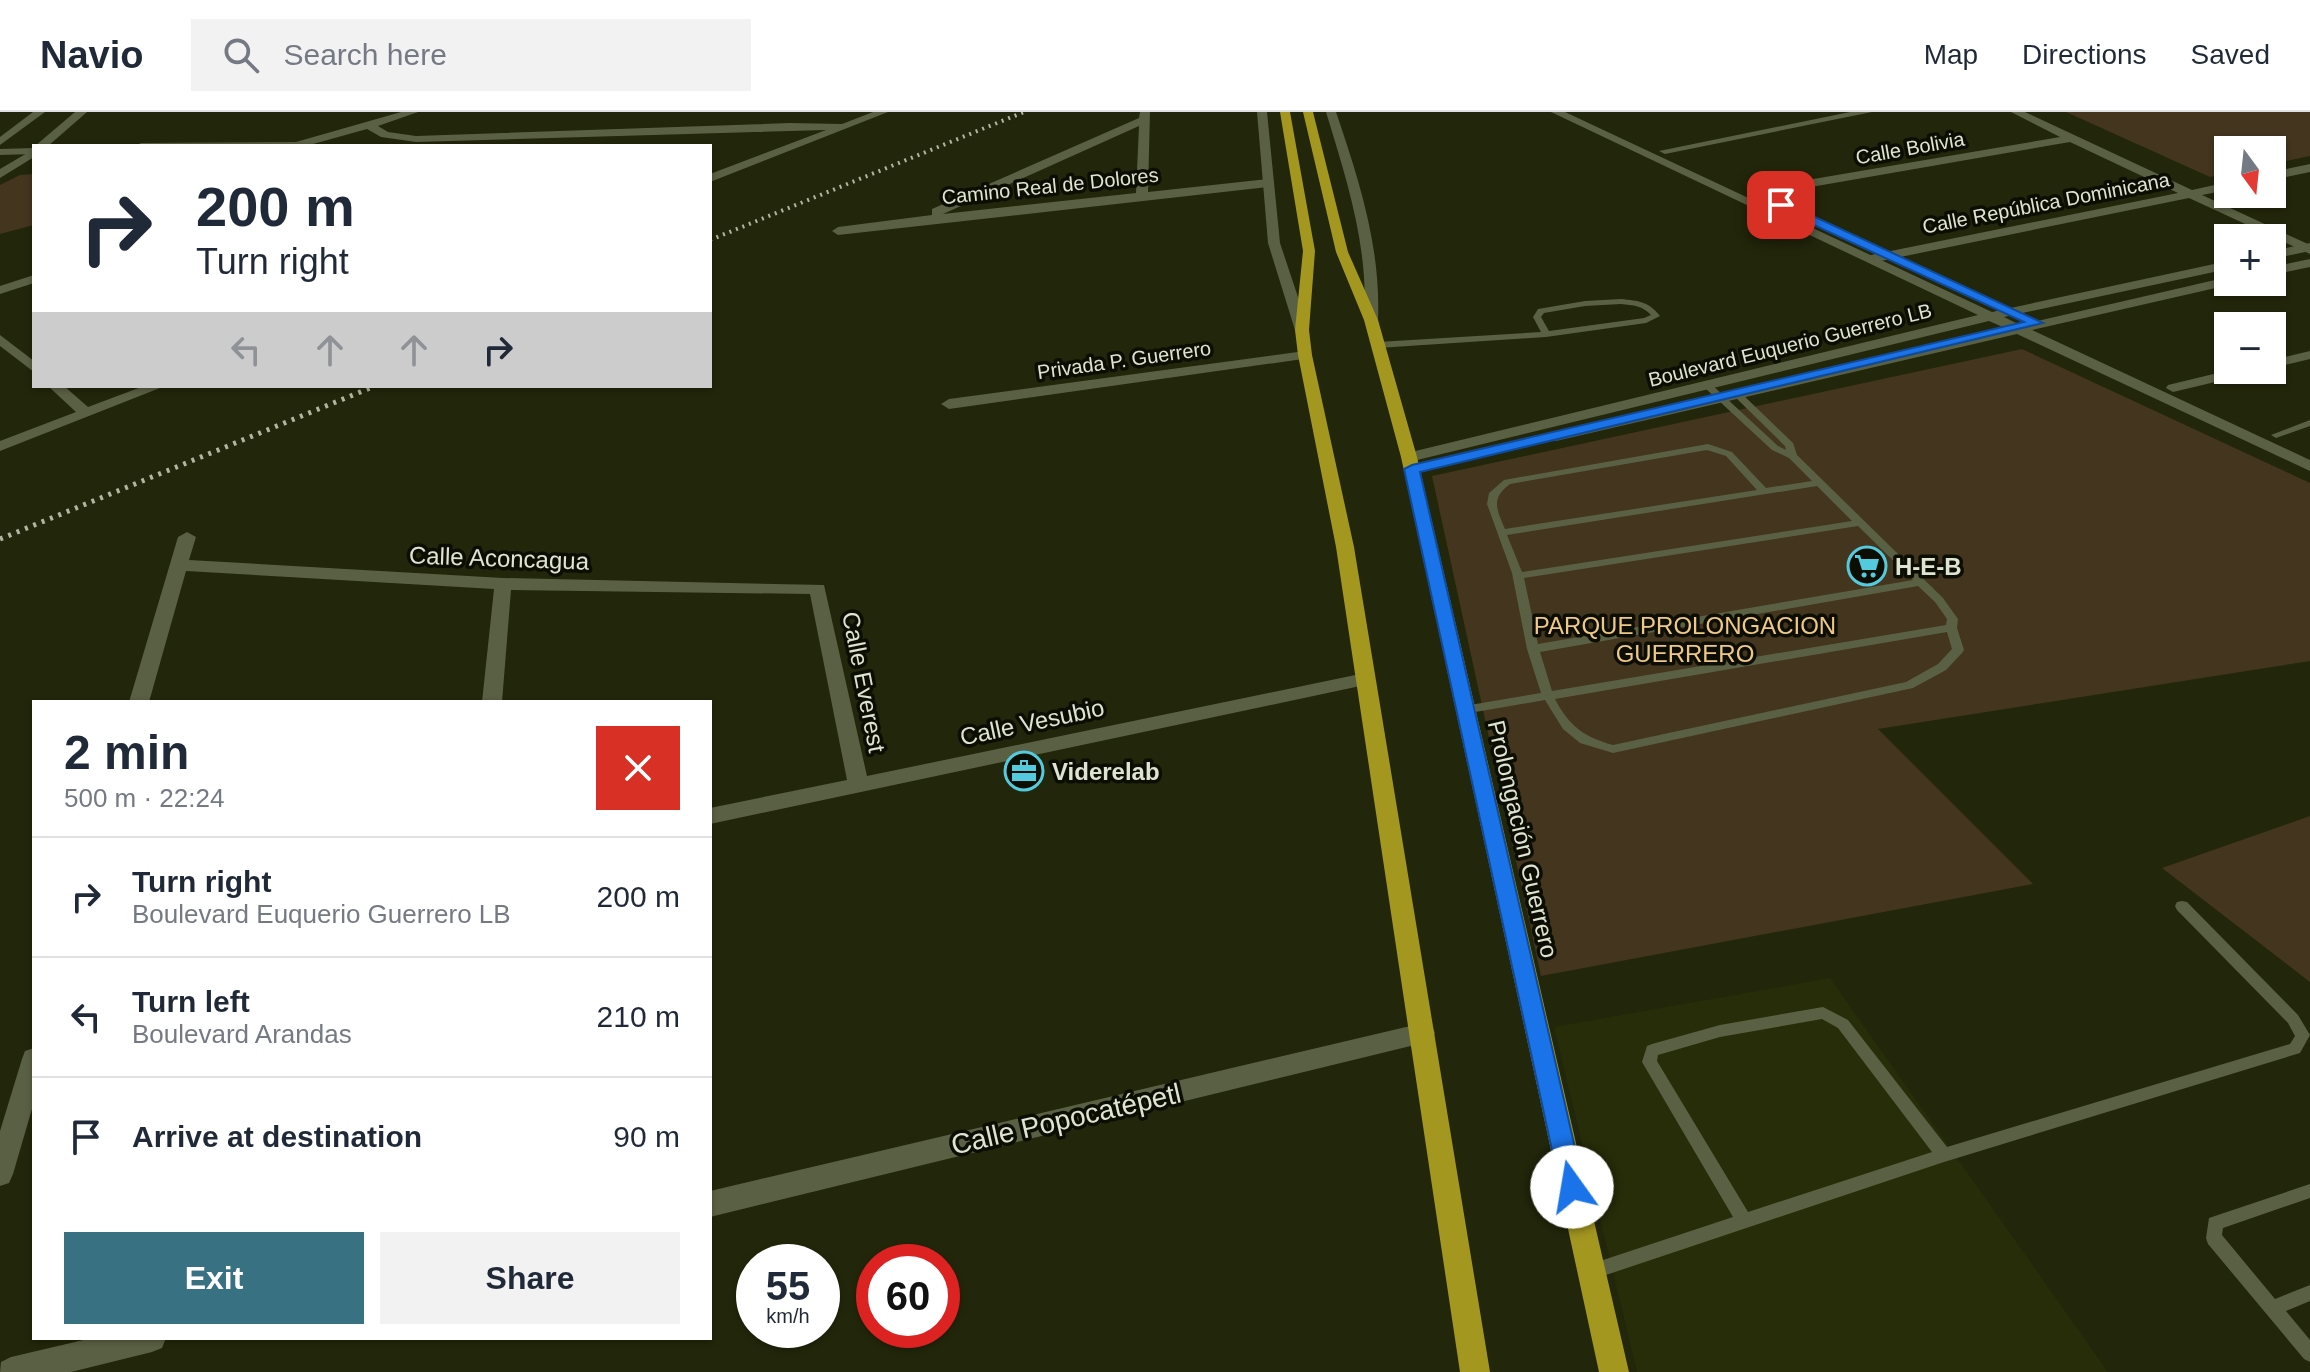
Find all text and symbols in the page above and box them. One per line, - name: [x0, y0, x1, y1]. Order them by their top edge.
- search box: [191, 19, 751, 91]
- icon: search: [219, 33, 263, 77]
- text: Navio: [40, 34, 143, 76]
- text: Search here: [283, 38, 447, 71]
- text: Map: [1924, 39, 1978, 70]
- text: Directions: [2022, 39, 2147, 70]
- text: Saved: [2191, 39, 2270, 70]
- street label: Calle Bolivia: [1854, 127, 1967, 168]
- north arrow: [2214, 136, 2286, 208]
- map controls: [2214, 136, 2286, 384]
- street label: Camino Real de Dolores: [941, 164, 1159, 208]
- street label: Calle República Dominicana: [1921, 168, 2172, 238]
- pin: [1747, 171, 1815, 239]
- text: 200 m: [196, 175, 355, 238]
- icon: right: [64, 176, 168, 280]
- icon: arrive: [1759, 183, 1803, 227]
- button: +: [2214, 224, 2286, 296]
- text: Turn right: [196, 241, 349, 282]
- street label: Boulevard Euquerio Guerrero LB: [1646, 299, 1934, 391]
- button: −: [2214, 312, 2286, 384]
- icon: left: [224, 328, 268, 372]
- icon: ahead: [308, 328, 352, 372]
- icon: ahead: [392, 328, 436, 372]
- icon: right: [476, 328, 520, 372]
- street label: Privada P. Guerrero: [1036, 337, 1212, 383]
- street label: Calle Aconcagua: [409, 541, 590, 575]
- supermarket icon: H-E-B: [1846, 545, 1888, 587]
- place label: H-E-B: [1895, 553, 1962, 580]
- street label: Calle Everest: [837, 609, 891, 755]
- park label: PARQUE PROLONGACION GUERRERO: [1534, 612, 1836, 667]
- street label: Calle Vesubio: [957, 694, 1107, 750]
- street label: Prolongación Guerrero: [1483, 718, 1563, 960]
- text: 2 min: [64, 726, 189, 779]
- button: close: [596, 726, 680, 810]
- office icon: Viderelab: [1003, 750, 1045, 792]
- place label: Viderelab: [1052, 758, 1160, 785]
- text: 500 m · 22:24: [64, 783, 224, 813]
- text: Turn right: [132, 865, 271, 898]
- icon: right: [64, 875, 108, 919]
- text: 200 m: [597, 880, 680, 913]
- text: Boulevard Euquerio Guerrero LB: [132, 899, 511, 929]
- text: Turn left: [132, 985, 250, 1018]
- icon: left: [64, 995, 108, 1039]
- text: 210 m: [597, 1000, 680, 1033]
- text: Boulevard Arandas: [132, 1019, 352, 1049]
- street label: Calle Popocatépetl: [948, 1077, 1184, 1161]
- icon: arrive: [64, 1115, 108, 1159]
- text: Arrive at destination: [132, 1120, 422, 1153]
- text: 90 m: [613, 1120, 680, 1153]
- position arrow: [1530, 1145, 1614, 1229]
- button: Exit: [64, 1232, 364, 1324]
- button: Share: [380, 1232, 680, 1324]
- speed limit sign: 60: [856, 1244, 960, 1348]
- text: 55: [766, 1264, 810, 1308]
- text: km/h: [766, 1305, 810, 1327]

